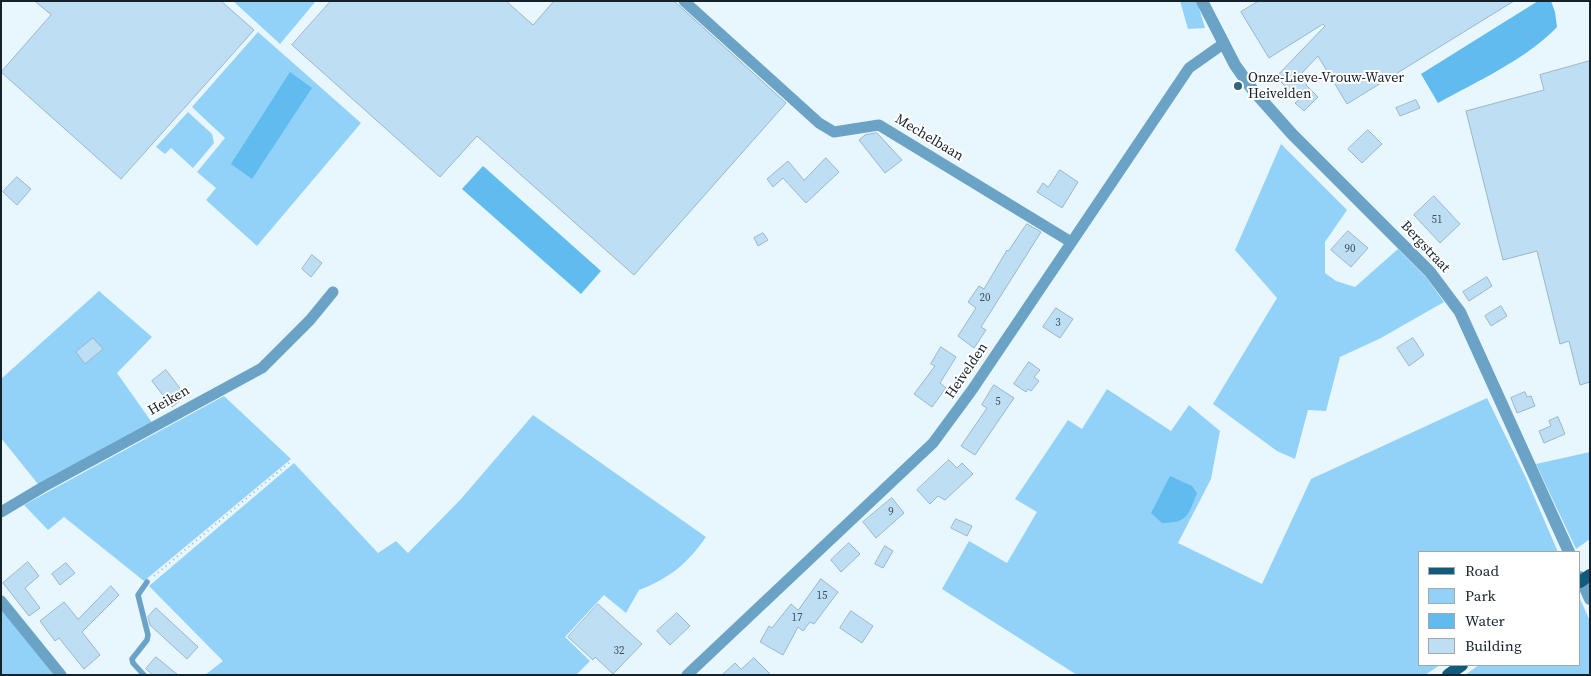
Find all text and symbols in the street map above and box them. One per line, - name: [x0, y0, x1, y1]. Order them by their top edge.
- place label: Onze-Lieve-Vrouw-Waver Heivelden: [1248, 70, 1404, 102]
- marker: Onze-Lieve-Vrouw-Waver Heivelden: [1232, 80, 1244, 92]
- street label: Mechelbaan: [892, 111, 966, 165]
- house number: 51: [1432, 213, 1442, 227]
- street label: Bergstraat: [1397, 218, 1453, 276]
- house number: 90: [1345, 242, 1355, 256]
- house number: 20: [980, 291, 990, 305]
- house number: 3: [1055, 316, 1061, 330]
- street label: Heivelden: [942, 340, 992, 402]
- street label: Heiken: [145, 382, 193, 420]
- house number: 5: [995, 395, 1001, 409]
- house number: 9: [888, 505, 894, 519]
- legend: [1418, 551, 1581, 666]
- text: Road: [1465, 560, 1499, 581]
- text: Park: [1465, 585, 1496, 606]
- house number: 15: [817, 589, 827, 603]
- text: Water: [1465, 610, 1505, 631]
- house number: 17: [792, 611, 802, 625]
- text: Building: [1465, 635, 1522, 656]
- house number: 32: [614, 644, 624, 658]

